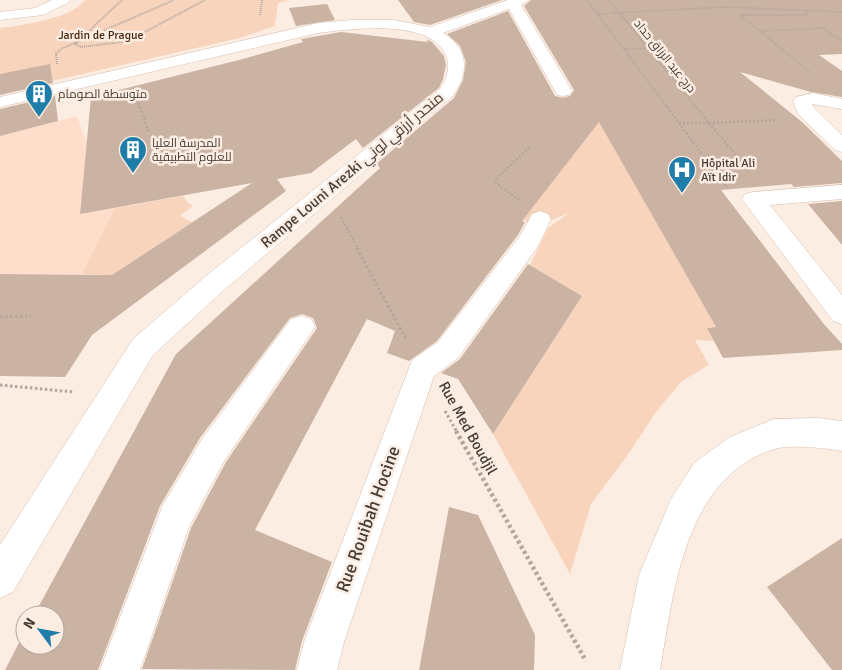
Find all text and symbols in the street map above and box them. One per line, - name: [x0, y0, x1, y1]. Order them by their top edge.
- street label: درج عبد الرزاق حداد: [631, 17, 699, 96]
- park label: Jardin de Prague: [58, 28, 144, 43]
- building icon: متوسطة الصومام: [24, 79, 54, 118]
- place label: متوسطة الصومام: [58, 87, 147, 102]
- street label: Rampe Louni Arezki منحدر أرزقي لوني: [256, 88, 449, 254]
- building icon: المدرسة العليا للعلوم التطبيقية: [118, 135, 148, 174]
- place label: المدرسة العليا للعلوم التطبيقية: [152, 136, 232, 165]
- hospital icon: Hôpital Ali Aït Idir: [667, 155, 697, 194]
- place label: Hôpital Ali Aït Idir: [701, 156, 755, 185]
- street label: Rue Med Boudjil: [435, 378, 501, 478]
- street label: Rue Rouibah Hocine: [331, 443, 405, 595]
- north arrow: [15, 605, 65, 655]
- text: N: [20, 615, 39, 632]

